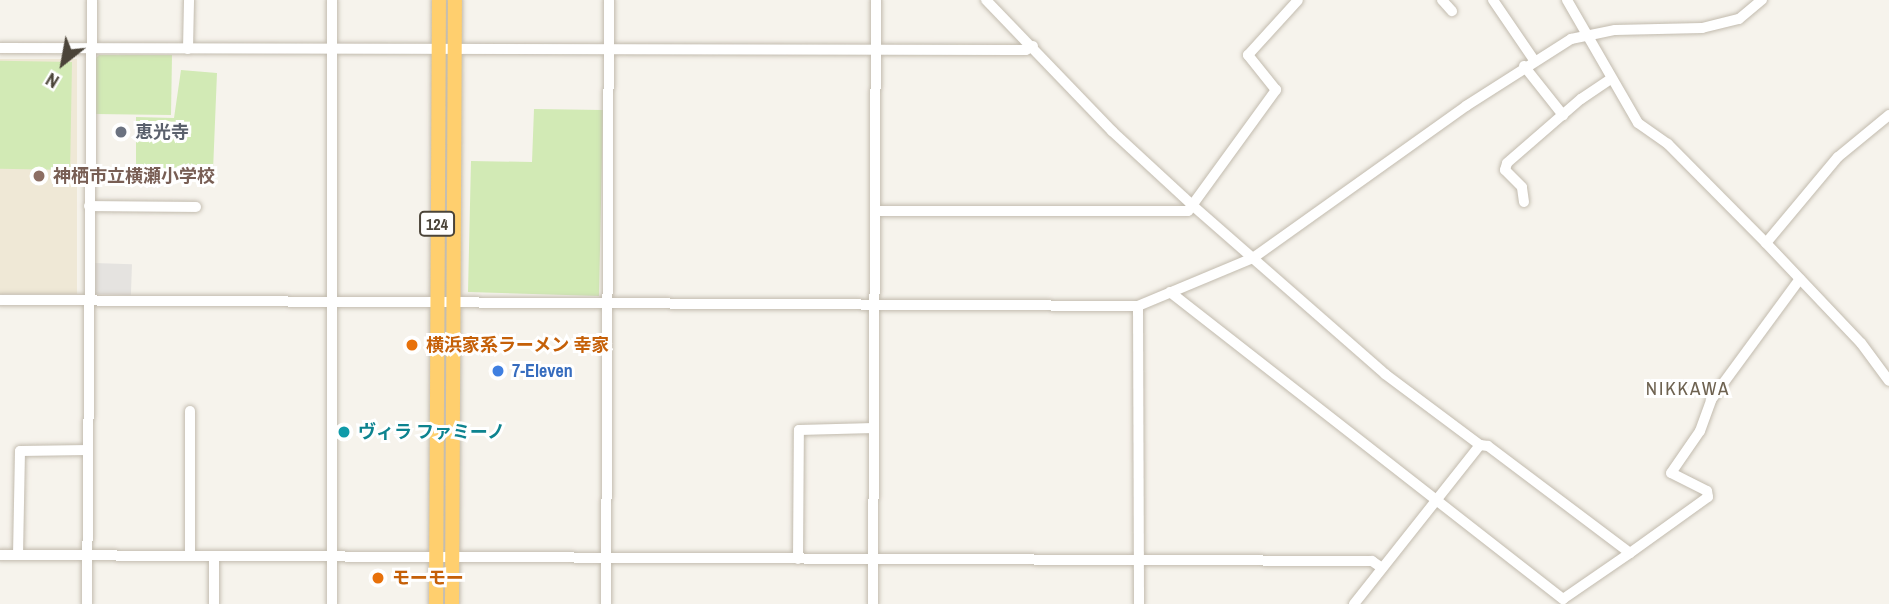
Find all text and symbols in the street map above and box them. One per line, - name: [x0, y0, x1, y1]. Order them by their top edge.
- north arrow: [28, 28, 98, 98]
- text: N: [41, 67, 64, 95]
- place label: 恵光寺: [135, 121, 189, 143]
- marker: 恵光寺: [113, 124, 129, 140]
- place label: 神栖市立横瀬小学校: [53, 165, 215, 187]
- marker: 神栖市立横瀬小学校: [31, 168, 47, 184]
- road number: 124: [418, 212, 456, 236]
- place label: 横浜家系ラーメン 幸家: [426, 334, 610, 356]
- marker: 横浜家系ラーメン 幸家: [404, 337, 420, 353]
- place label: 7-Eleven: [512, 360, 573, 382]
- marker: 7-Eleven: [490, 363, 506, 379]
- district label: NIKKAWA: [1647, 378, 1729, 400]
- place label: ヴィラ ファミーノ: [358, 421, 506, 443]
- marker: ヴィラ ファミーノ: [336, 424, 352, 440]
- place label: モーモー: [392, 567, 464, 589]
- marker: モーモー: [370, 570, 386, 586]

